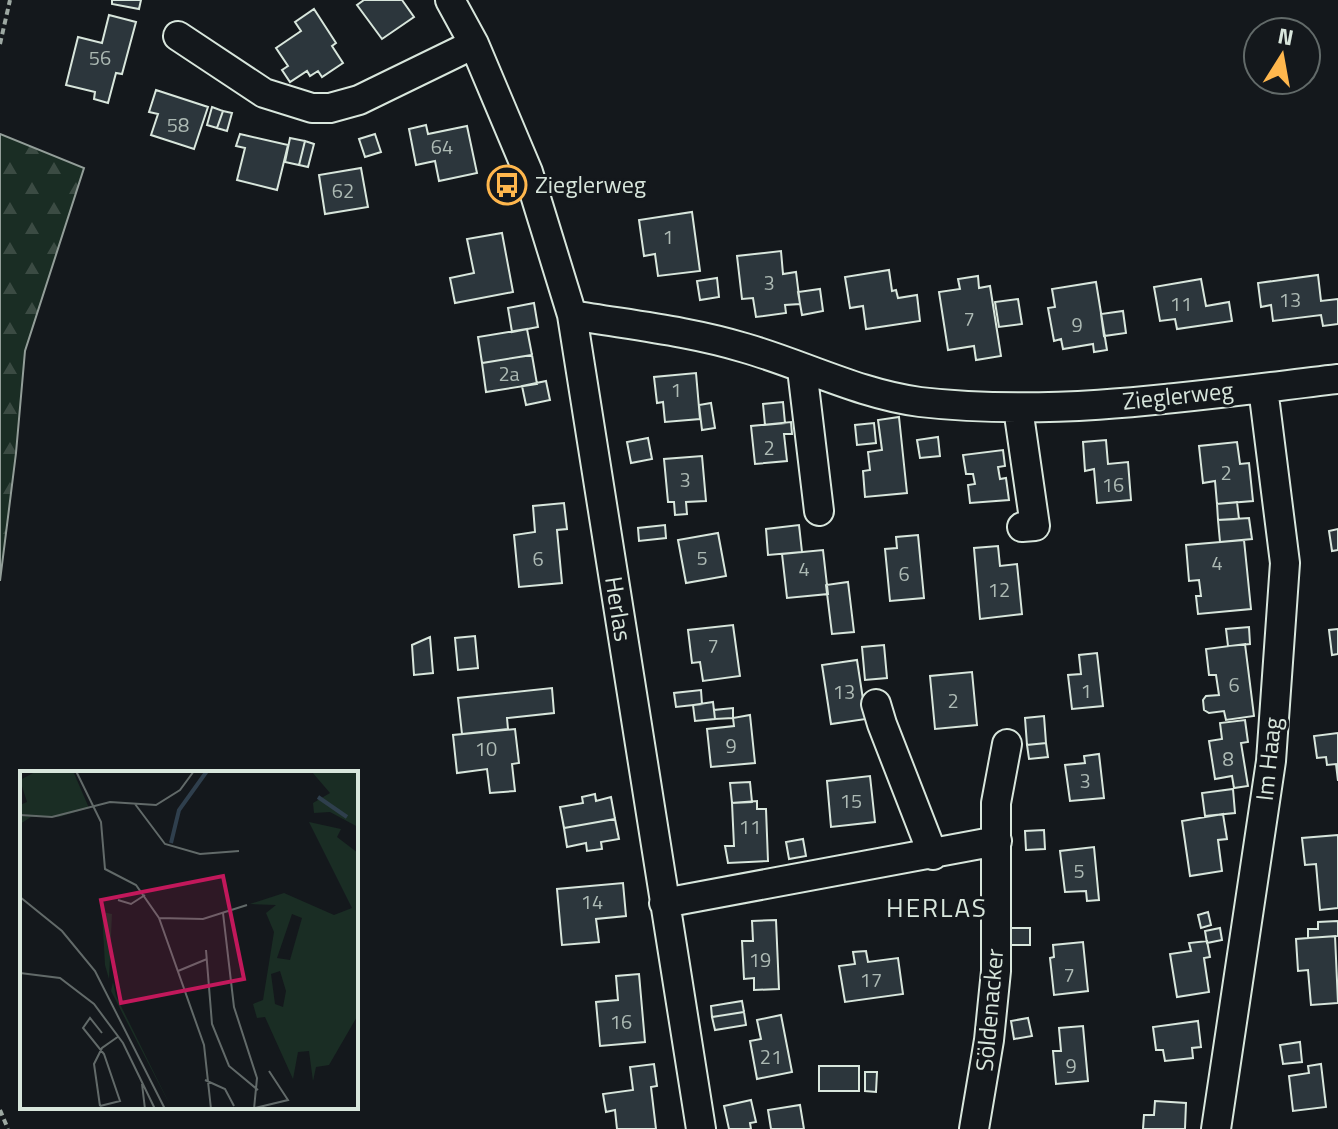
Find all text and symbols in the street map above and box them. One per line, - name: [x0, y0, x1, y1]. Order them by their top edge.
- north arrow: [1242, 16, 1322, 96]
- text: N: [1275, 18, 1297, 55]
- house number: 56: [89, 42, 111, 73]
- house number: 58: [167, 109, 189, 140]
- house number: 64: [431, 131, 453, 162]
- bus stop icon: Zieglerweg: [486, 164, 528, 206]
- place label: Zieglerweg: [535, 166, 646, 202]
- house number: 62: [332, 175, 354, 206]
- house number: 1: [662, 221, 674, 252]
- house number: 3: [763, 267, 775, 298]
- house number: 13: [1279, 284, 1301, 315]
- house number: 11: [1170, 288, 1192, 319]
- house number: 7: [963, 303, 975, 334]
- house number: 9: [1071, 309, 1083, 340]
- house number: 2a: [498, 358, 520, 389]
- street label: Zieglerweg: [1121, 371, 1235, 419]
- house number: 1: [670, 374, 682, 405]
- house number: 2: [763, 432, 775, 463]
- house number: 2: [1220, 457, 1232, 488]
- house number: 3: [679, 464, 691, 495]
- house number: 16: [1102, 469, 1124, 500]
- house number: 5: [696, 542, 708, 573]
- house number: 6: [532, 543, 544, 574]
- house number: 4: [1211, 547, 1223, 578]
- house number: 4: [798, 553, 810, 584]
- house number: 6: [898, 558, 910, 589]
- street label: Herlas: [596, 574, 642, 644]
- house number: 12: [988, 574, 1010, 605]
- house number: 7: [707, 630, 719, 661]
- house number: 6: [1228, 669, 1240, 700]
- house number: 1: [1080, 675, 1092, 706]
- house number: 13: [833, 676, 855, 707]
- house number: 2: [947, 685, 959, 716]
- street label: Im Haag: [1246, 715, 1290, 802]
- house number: 9: [725, 730, 737, 761]
- house number: 10: [475, 733, 497, 764]
- house number: 8: [1222, 743, 1234, 774]
- house number: 3: [1079, 765, 1091, 796]
- inset map: [20, 771, 358, 1109]
- house number: 15: [840, 785, 862, 816]
- house number: 11: [739, 811, 761, 842]
- house number: 5: [1073, 855, 1085, 886]
- house number: 14: [581, 886, 603, 917]
- district label: HERLAS: [886, 888, 988, 927]
- house number: 19: [749, 944, 771, 975]
- street label: Söldenacker: [966, 947, 1012, 1073]
- house number: 7: [1063, 959, 1075, 990]
- house number: 17: [860, 964, 882, 995]
- house number: 16: [610, 1006, 632, 1037]
- house number: 21: [760, 1041, 782, 1072]
- house number: 9: [1065, 1050, 1077, 1081]

